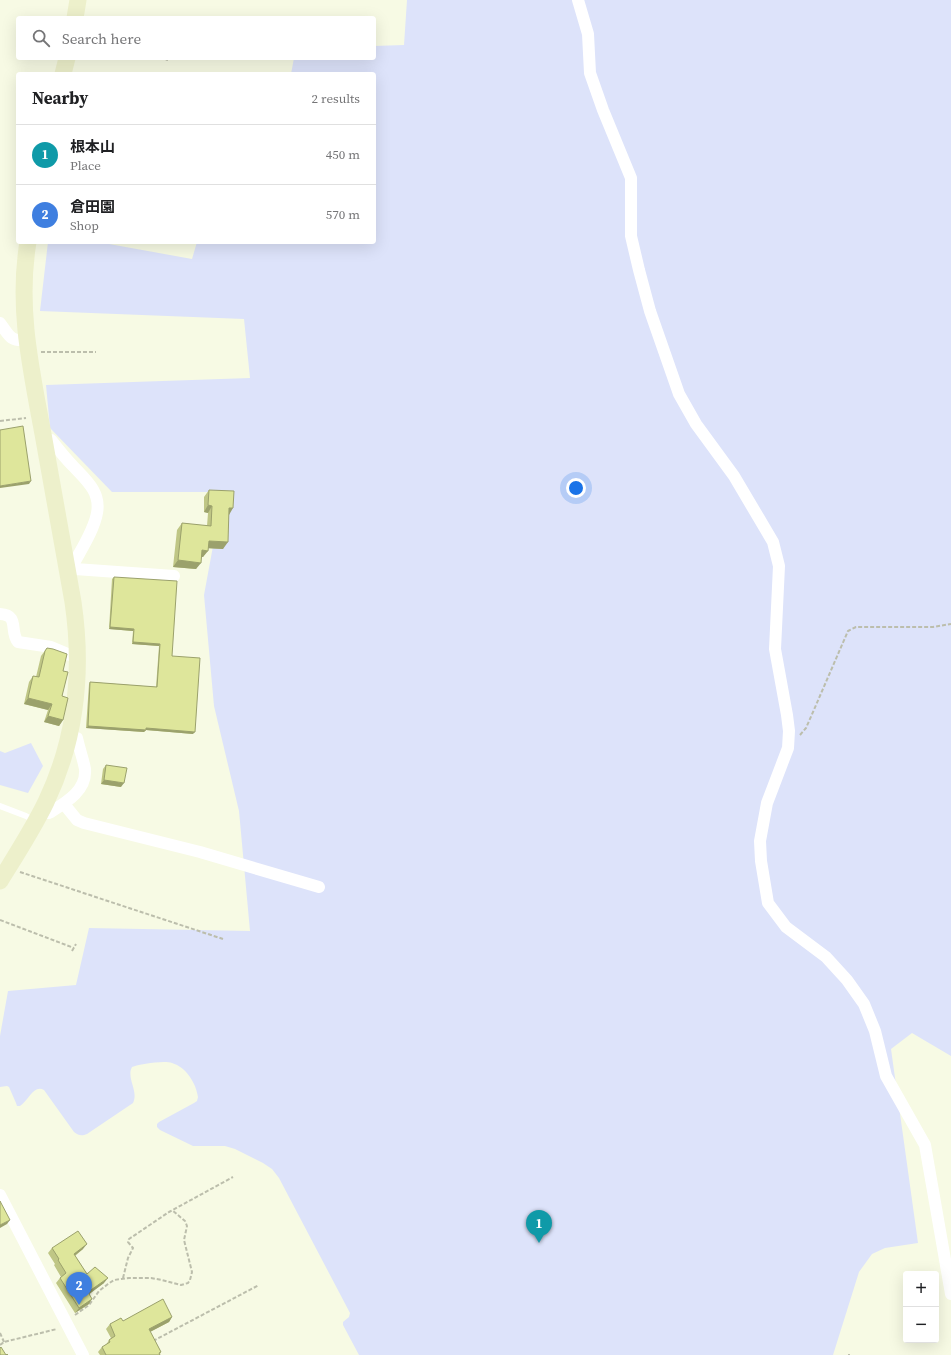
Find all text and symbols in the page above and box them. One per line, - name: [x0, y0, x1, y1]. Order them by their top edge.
- search box: [16, 16, 376, 60]
- icon: search: [30, 27, 52, 49]
- text: Search here: [62, 28, 141, 49]
- text: Nearby: [32, 86, 88, 110]
- text: 2 results: [312, 90, 360, 107]
- text: 根本山: [70, 136, 115, 157]
- text: 1: [41, 146, 49, 163]
- text: 450 m: [326, 146, 360, 163]
- text: Place: [70, 157, 101, 174]
- text: 倉田園: [70, 196, 115, 217]
- text: 2: [41, 206, 49, 223]
- text: 570 m: [326, 206, 360, 223]
- text: Shop: [70, 217, 99, 234]
- your location: [566, 478, 586, 498]
- pin: 1: [526, 1210, 552, 1243]
- map controls: [903, 1271, 939, 1343]
- button: +: [903, 1271, 939, 1307]
- pin: 2: [66, 1272, 92, 1305]
- button: −: [903, 1307, 939, 1343]

